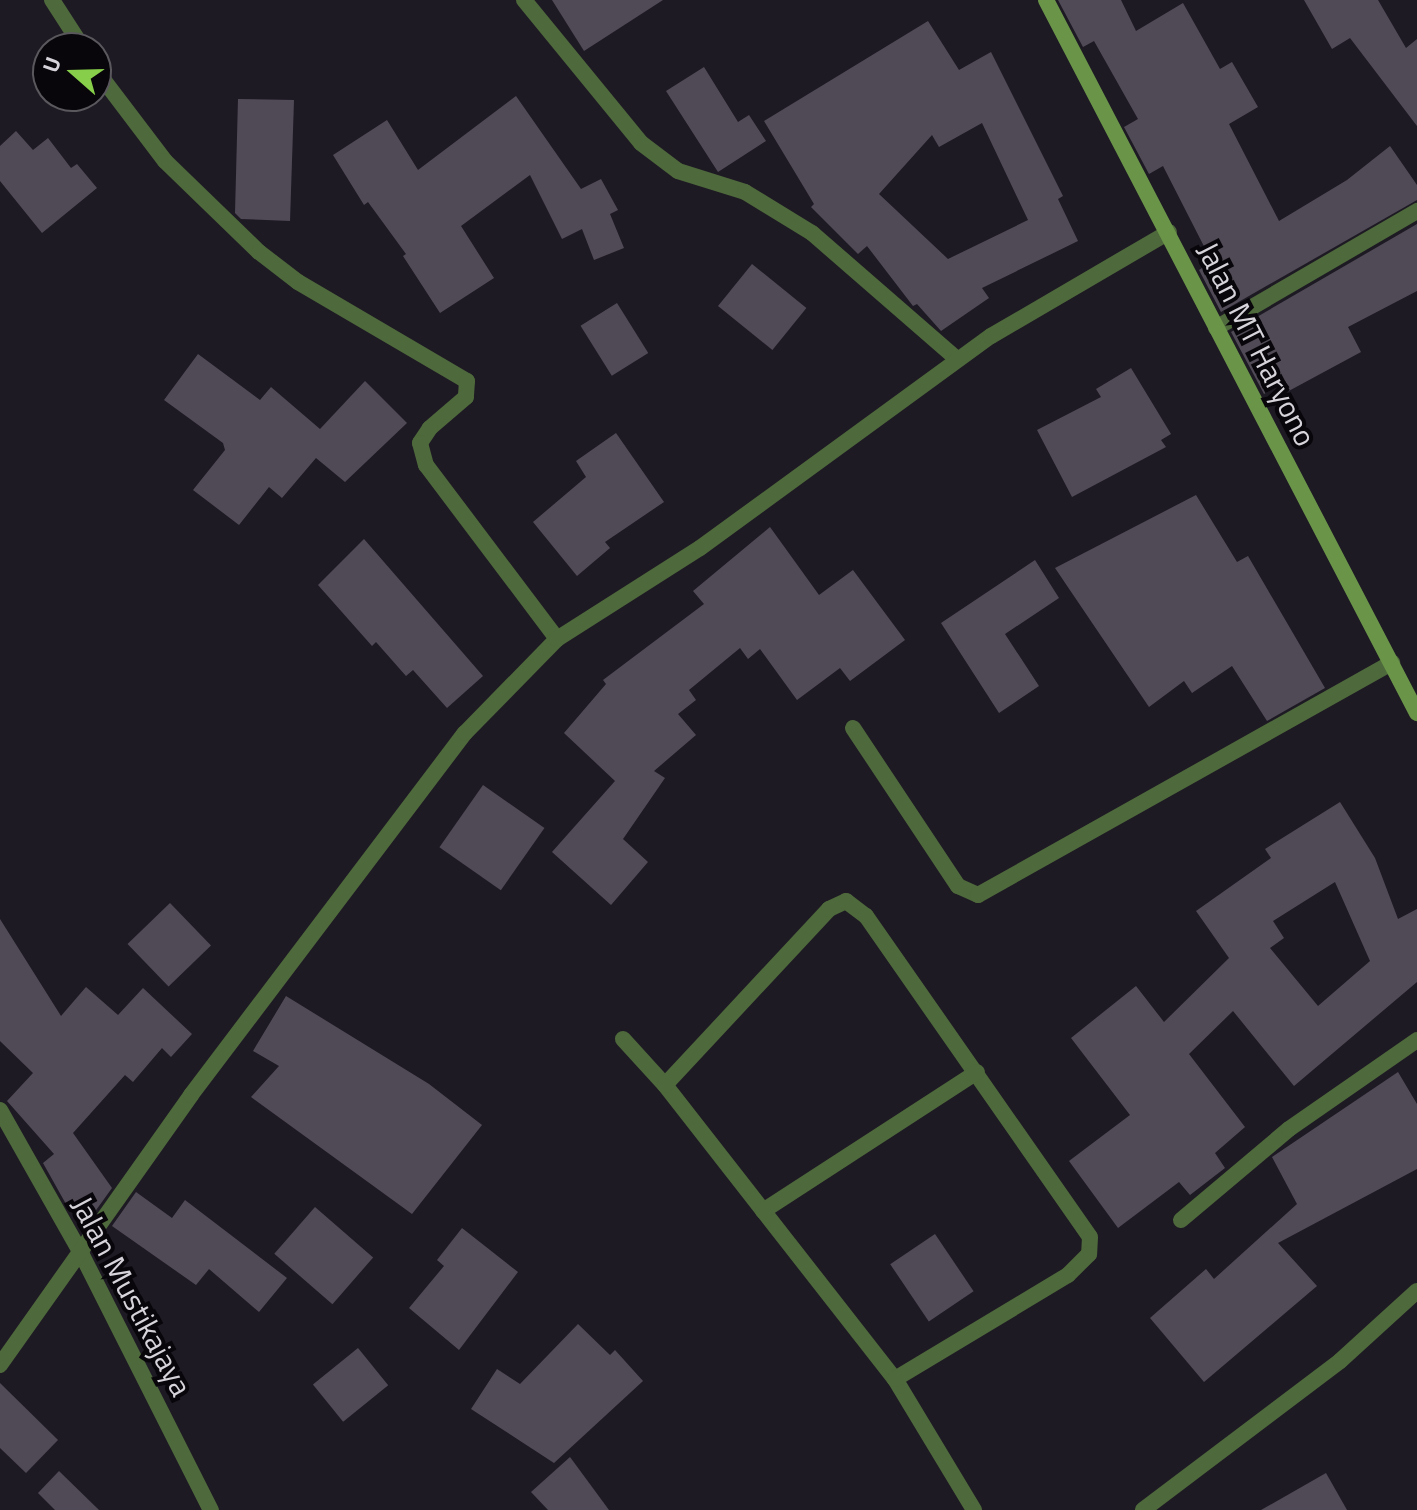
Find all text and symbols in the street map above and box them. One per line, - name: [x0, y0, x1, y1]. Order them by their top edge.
- north arrow: [32, 32, 112, 112]
- text: U: [33, 52, 70, 77]
- street label: Jalan MT Haryono: [1190, 236, 1324, 452]
- street label: Jalan Mustikajaya: [64, 1190, 200, 1402]

